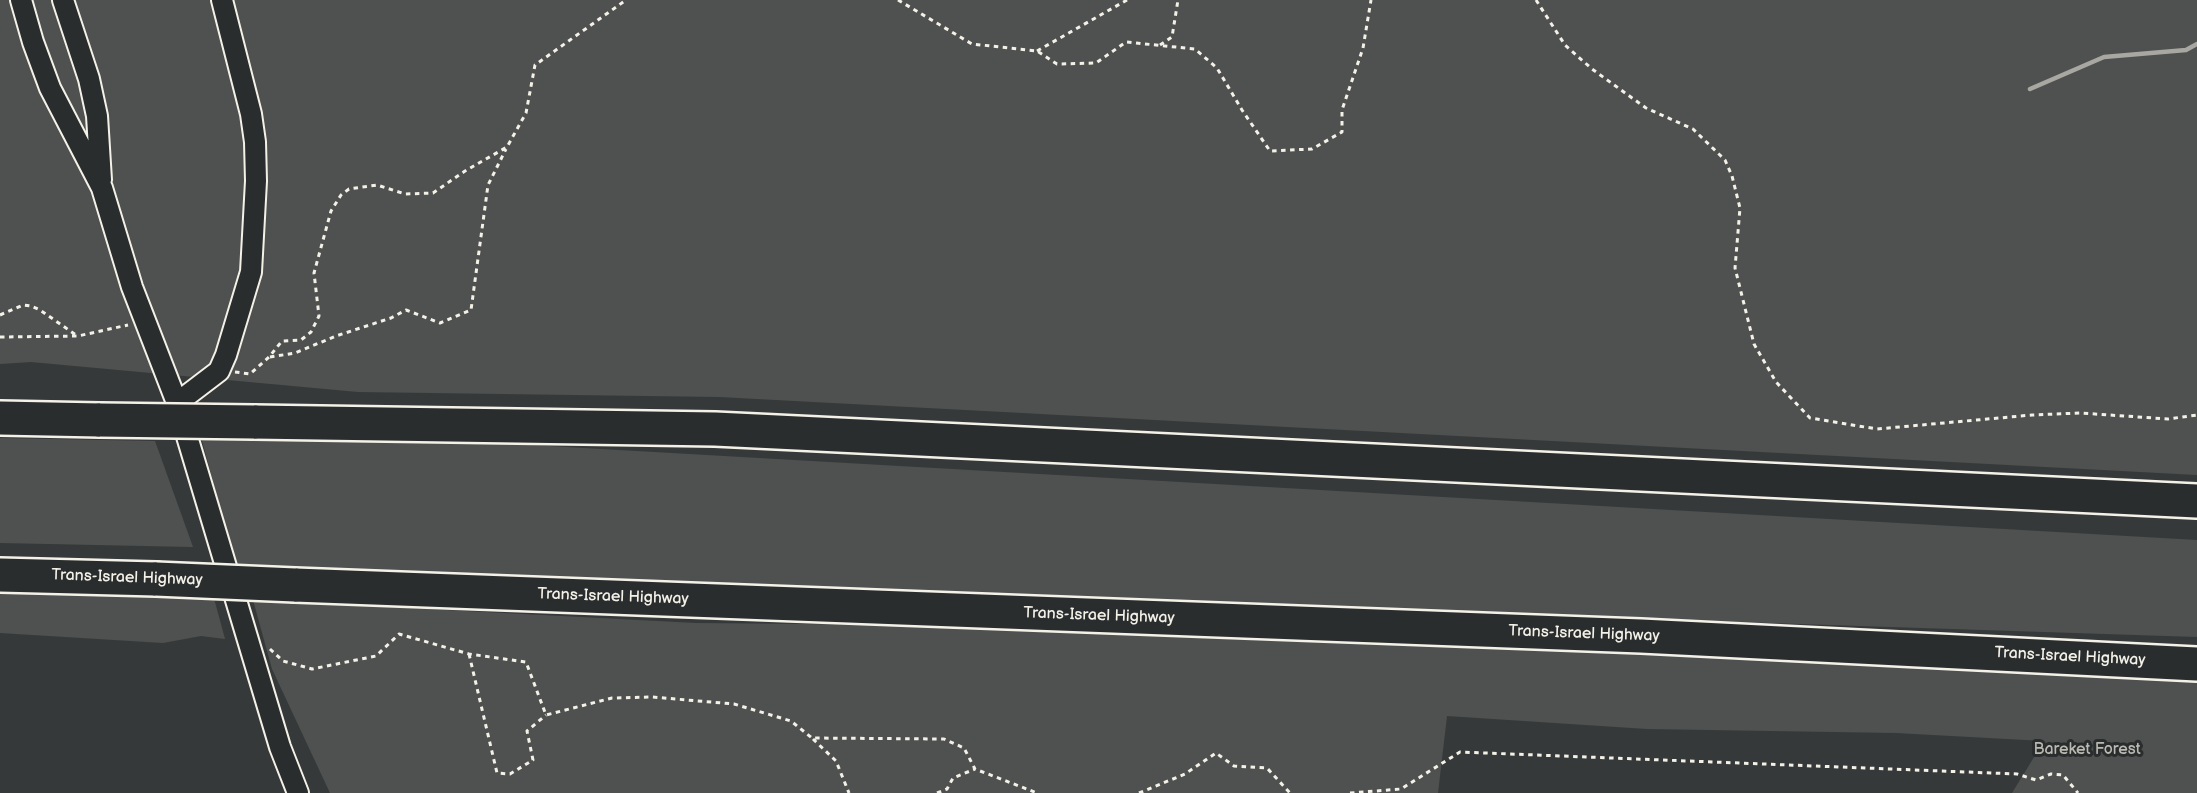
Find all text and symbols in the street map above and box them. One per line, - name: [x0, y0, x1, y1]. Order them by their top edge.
- street label: Trans-Israel Highway: [51, 566, 203, 590]
- street label: Trans-Israel Highway: [537, 585, 689, 609]
- street label: Trans-Israel Highway: [1023, 604, 1175, 628]
- street label: Trans-Israel Highway: [1508, 622, 1660, 646]
- street label: Trans-Israel Highway: [1994, 643, 2146, 671]
- park label: Bareket Forest: [2033, 740, 2141, 760]

